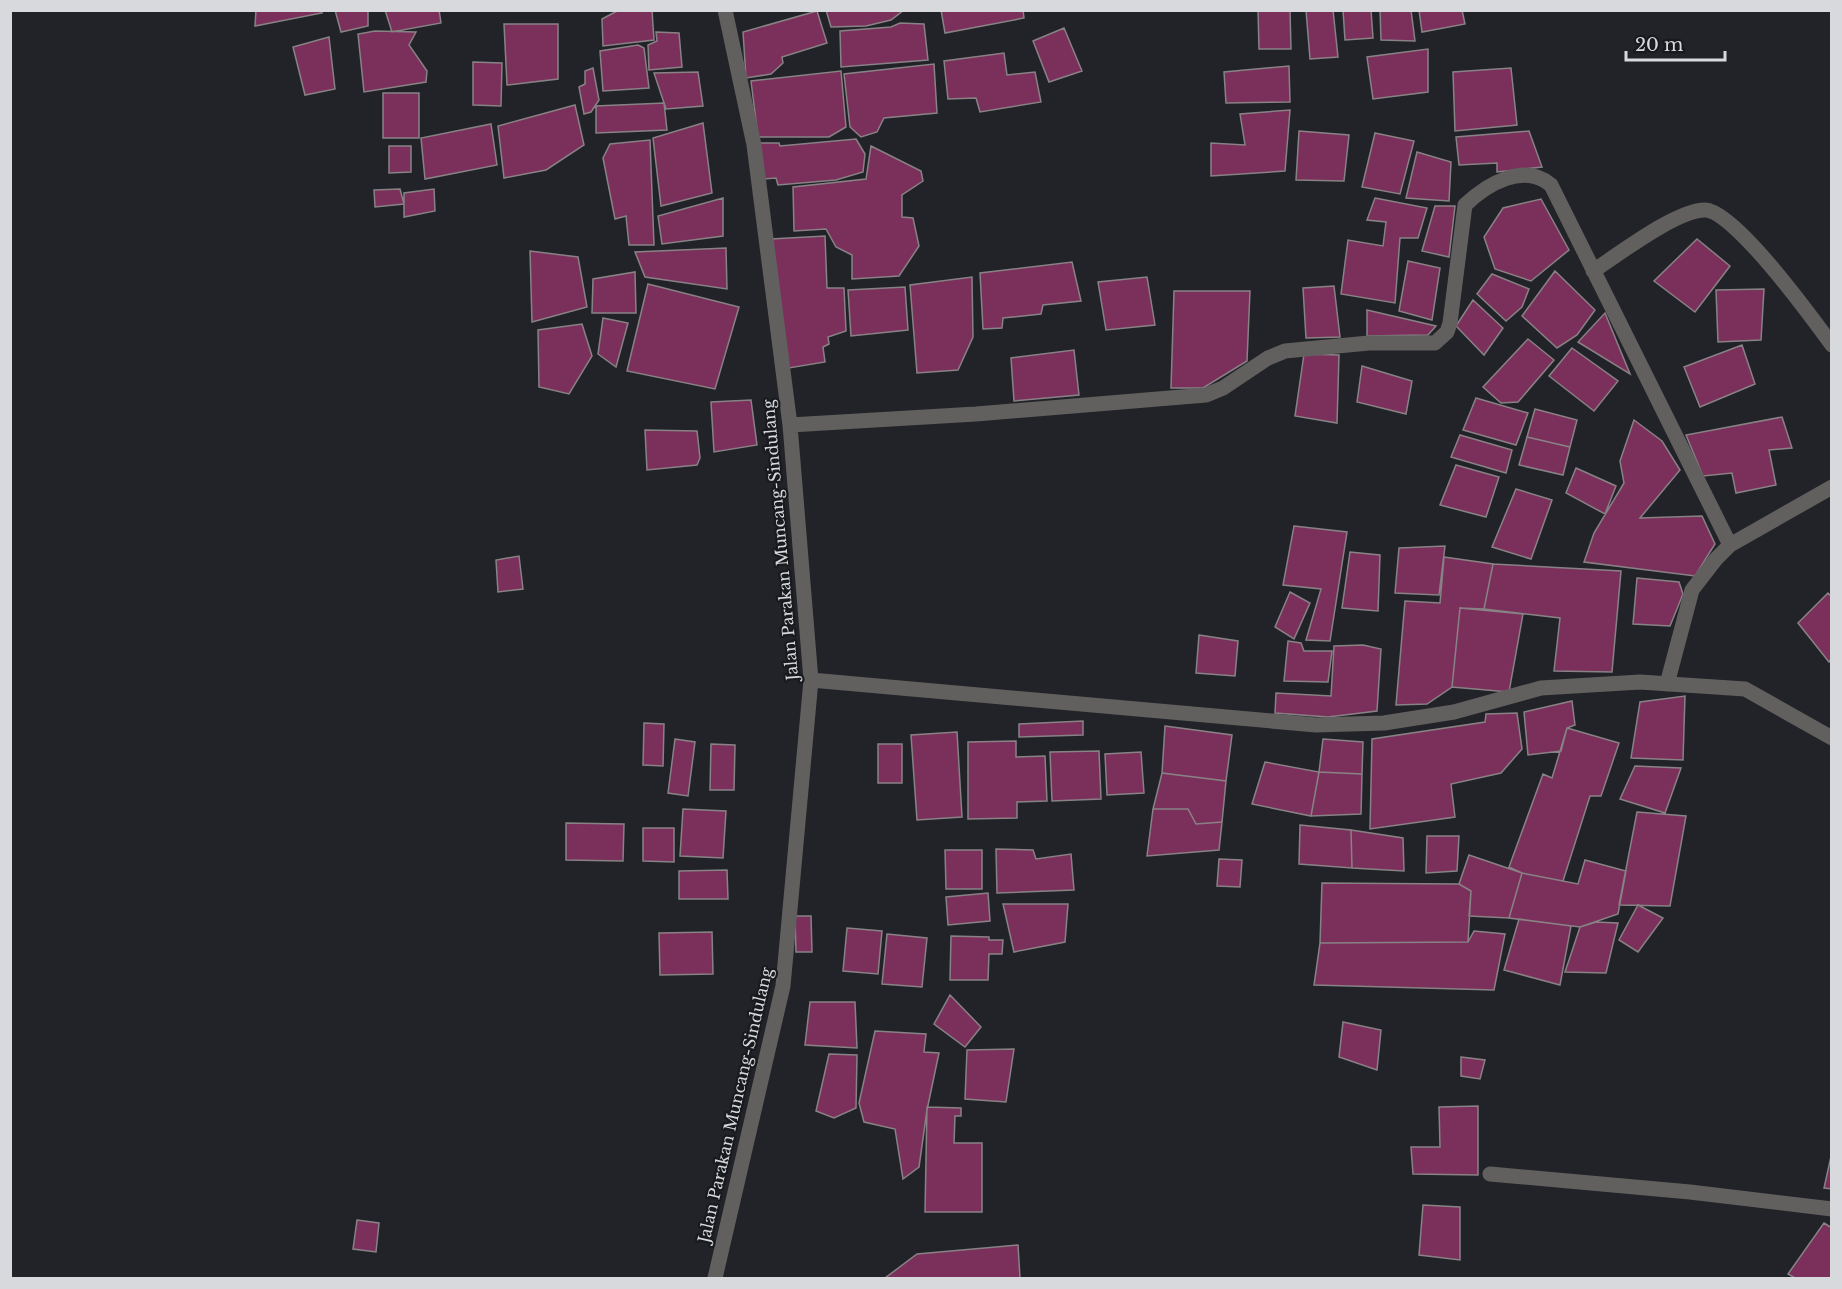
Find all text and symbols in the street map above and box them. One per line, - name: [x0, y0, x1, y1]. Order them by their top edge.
- scale bar: [1626, 24, 1725, 62]
- text: 20 m: [1635, 34, 1683, 56]
- street label: Jalan Parakan Muncang-Sindulang: [758, 398, 802, 683]
- street label: Jalan Parakan Muncang-Sindulang: [693, 965, 777, 1247]

